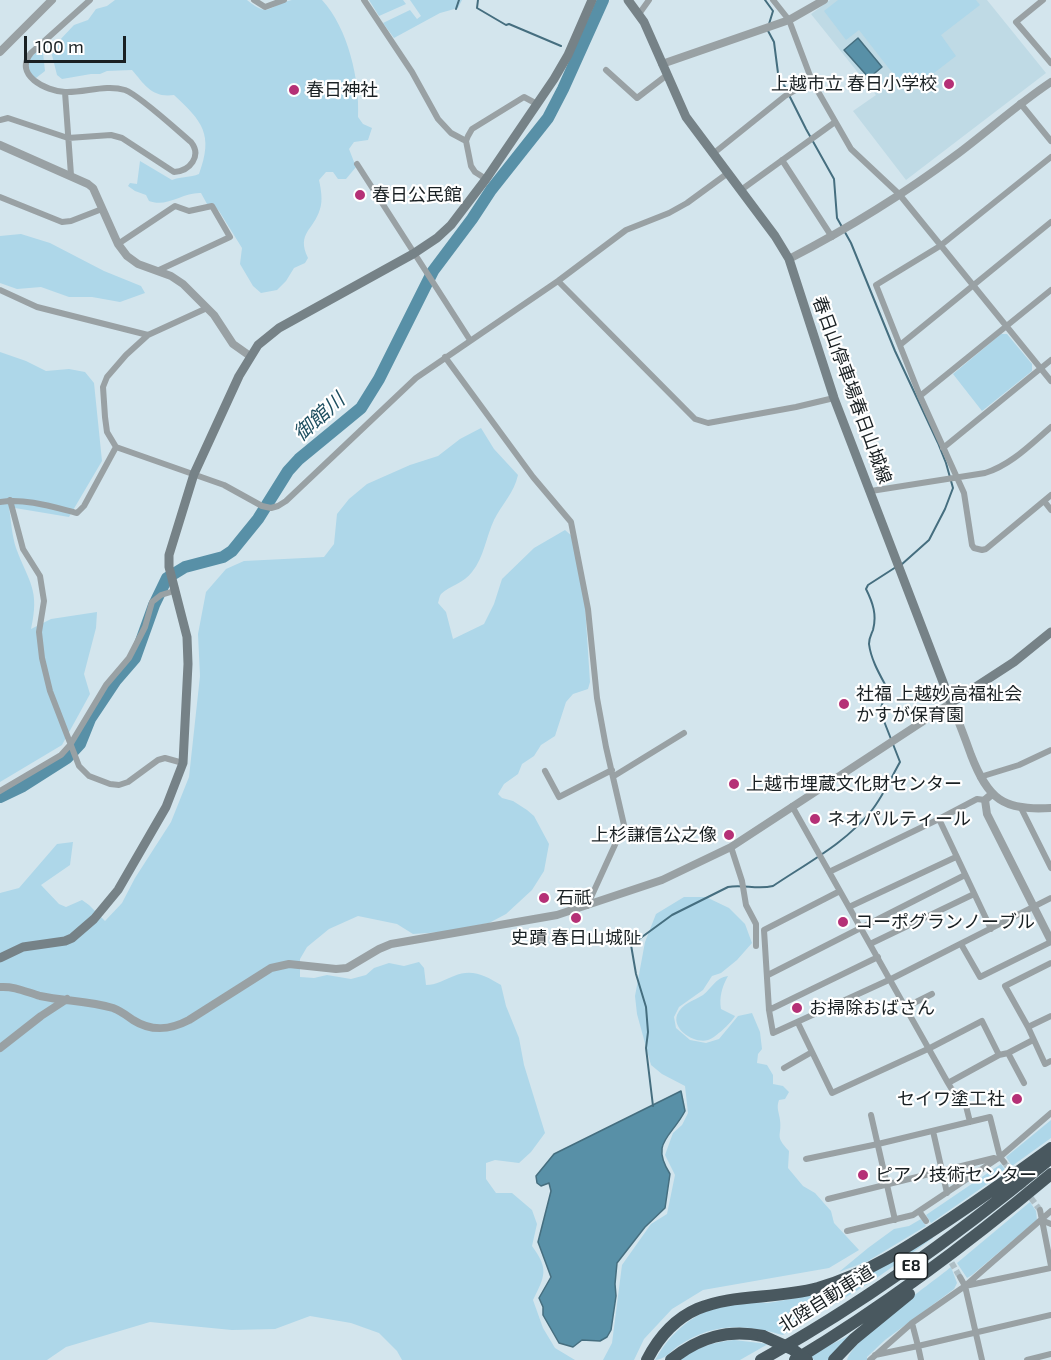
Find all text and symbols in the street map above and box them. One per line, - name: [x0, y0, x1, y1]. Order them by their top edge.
- scale bar: [27, 24, 129, 62]
- text: 100 m: [35, 35, 84, 57]
- place label: 上越市立 春日小学校: [771, 73, 937, 95]
- marker: 上越市立 春日小学校: [942, 77, 956, 91]
- place label: 春日神社: [306, 79, 378, 101]
- marker: 春日神社: [287, 83, 301, 97]
- place label: 春日公民館: [372, 184, 462, 206]
- marker: 春日公民館: [353, 188, 367, 202]
- street label: 春日山停車場春日山城線: [808, 293, 896, 487]
- water label: 御館川: [289, 388, 349, 446]
- place label: 社福 上越妙高福祉会 かすが保育園: [856, 683, 1022, 726]
- marker: 社福 上越妙高福祉会 かすが保育園: [837, 697, 851, 711]
- place label: 上越市埋蔵文化財センター: [746, 773, 962, 795]
- marker: 上越市埋蔵文化財センター: [727, 777, 741, 791]
- place label: ネオパルティール: [827, 808, 971, 830]
- marker: ネオパルティール: [808, 812, 822, 826]
- place label: 上杉謙信公之像: [591, 824, 717, 846]
- marker: 上杉謙信公之像: [722, 828, 736, 842]
- place label: 石祇: [556, 887, 592, 909]
- marker: 石祇: [537, 891, 551, 905]
- marker: 史蹟 春日山城阯: [569, 911, 583, 925]
- place label: コーポグランノーブル: [855, 911, 1035, 933]
- marker: コーポグランノーブル: [836, 915, 850, 929]
- place label: 史蹟 春日山城阯: [511, 927, 641, 949]
- place label: お掃除おばさん: [809, 997, 935, 1019]
- marker: お掃除おばさん: [790, 1001, 804, 1015]
- place label: セイワ塗工社: [897, 1088, 1005, 1110]
- marker: セイワ塗工社: [1010, 1092, 1024, 1106]
- place label: ピアノ技術センター: [875, 1164, 1037, 1186]
- marker: ピアノ技術センター: [856, 1168, 870, 1182]
- road number: E8: [894, 1253, 928, 1279]
- street label: 北陸自動車道: [774, 1261, 878, 1337]

